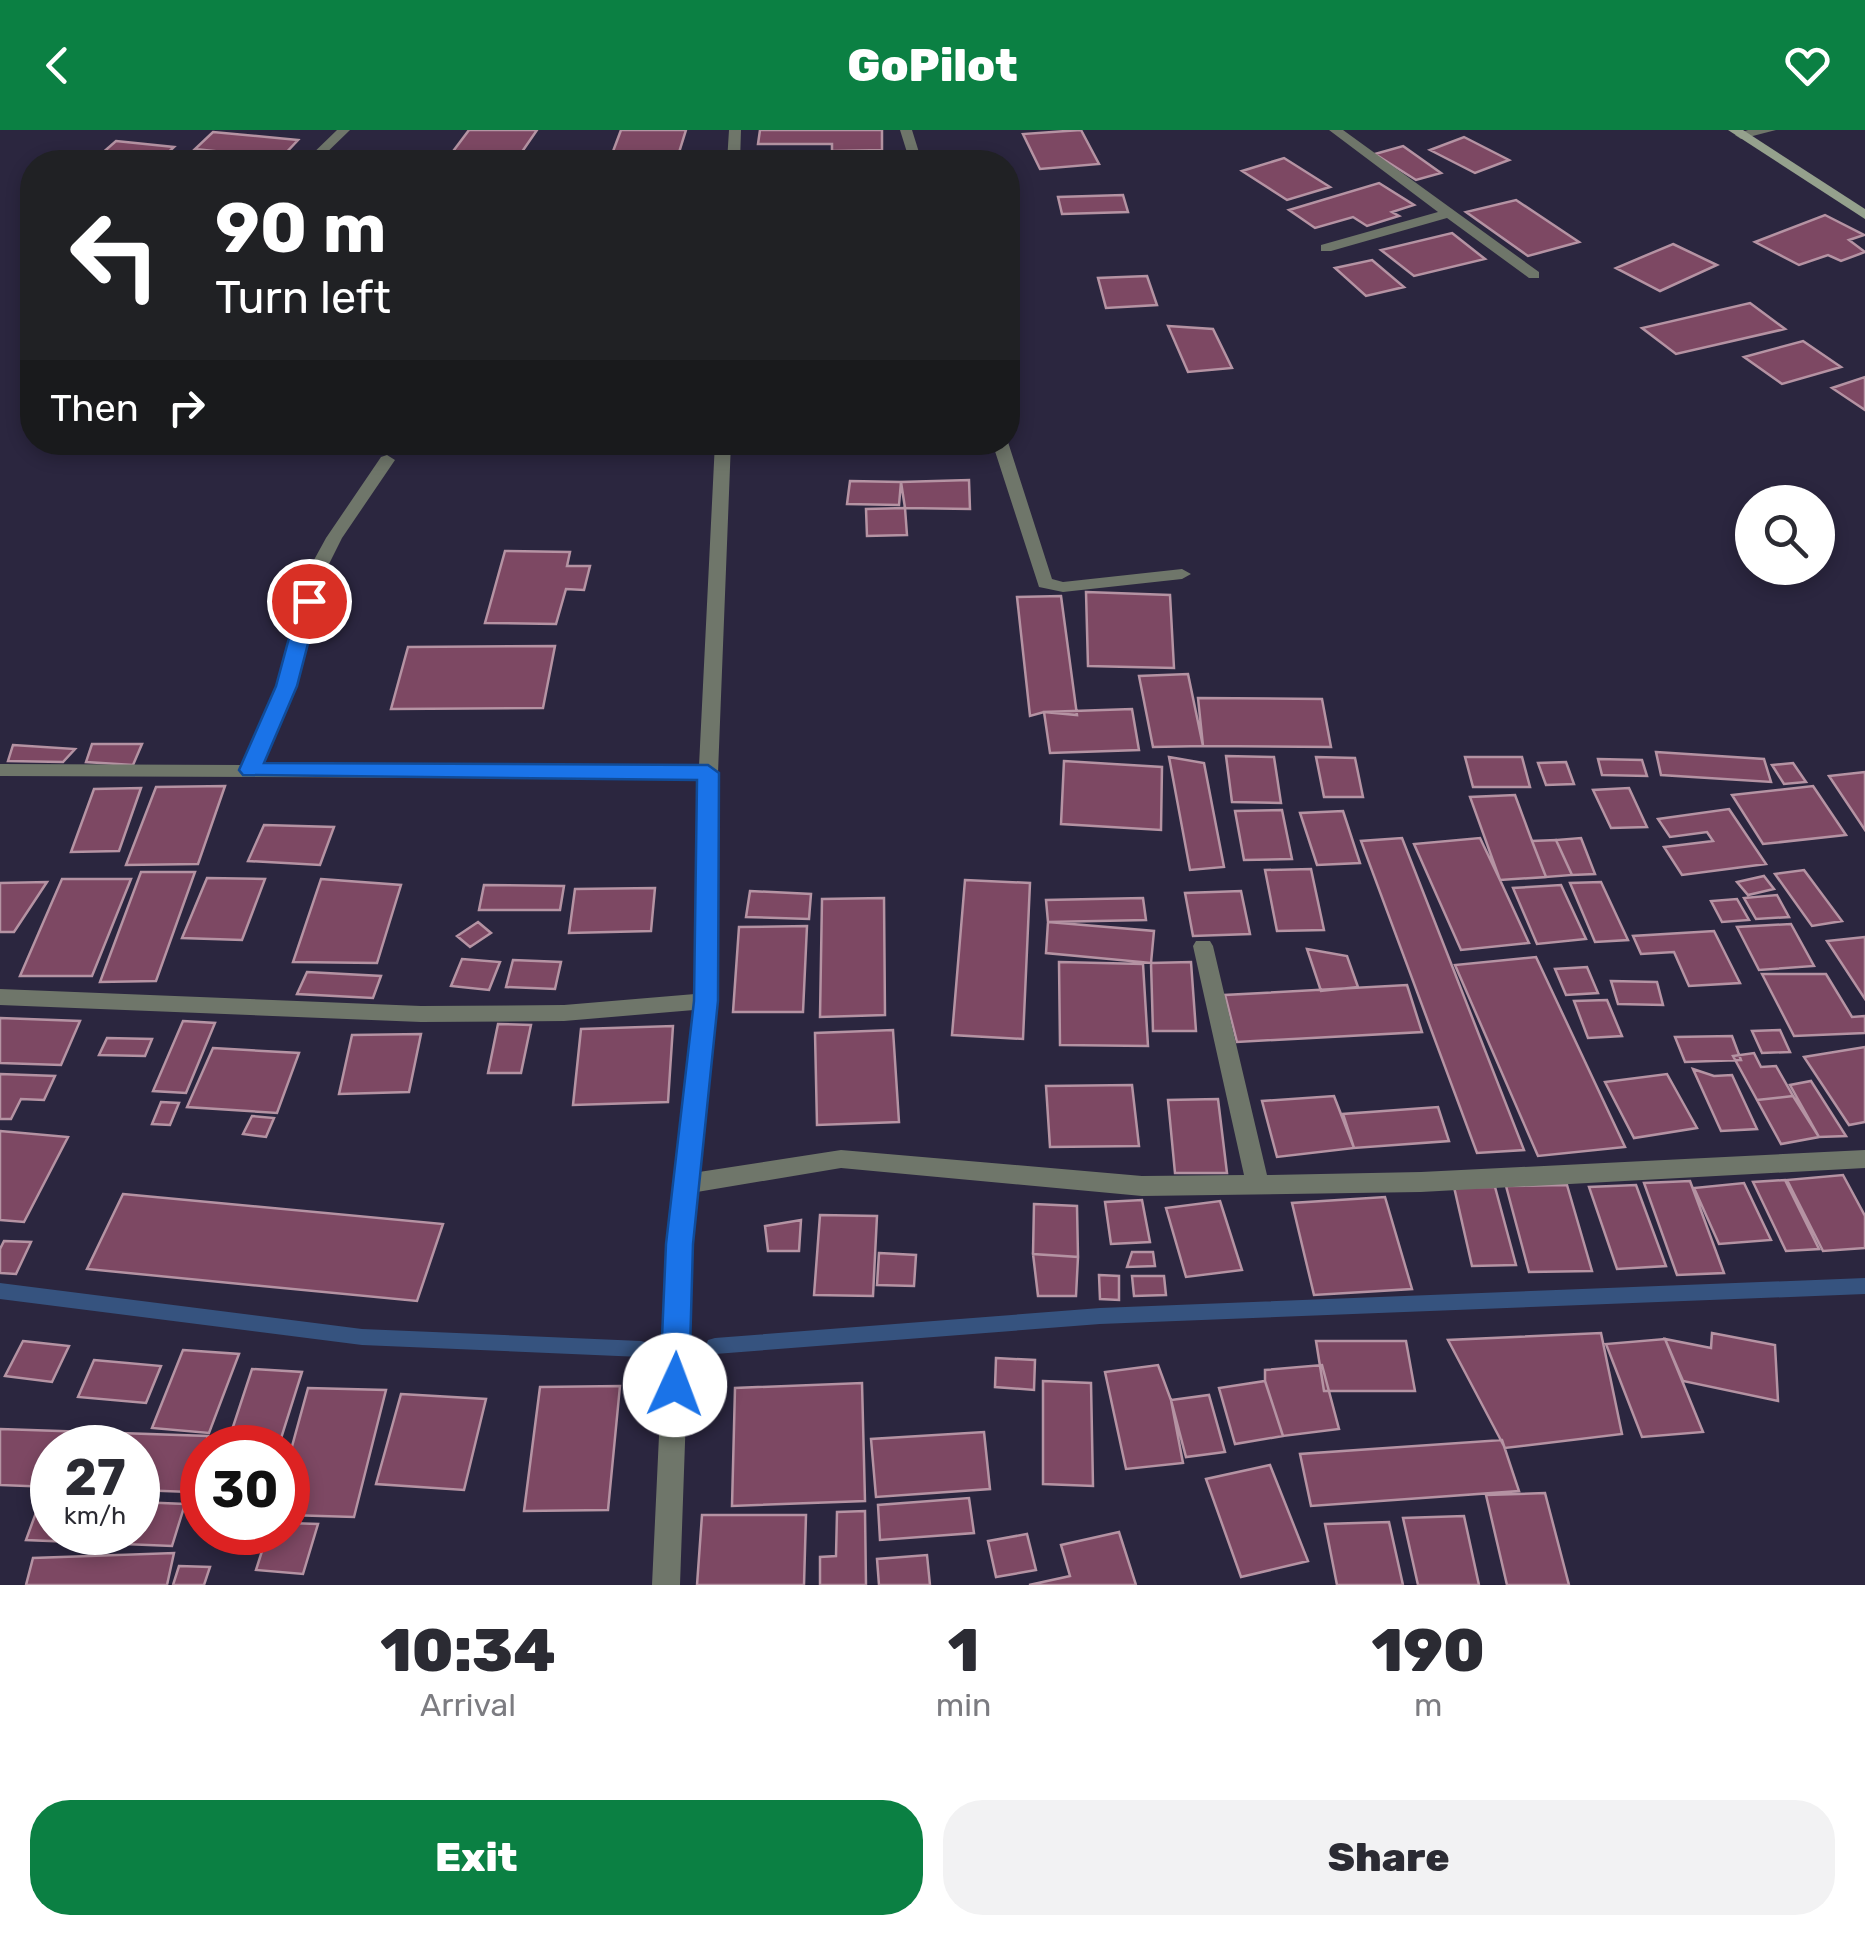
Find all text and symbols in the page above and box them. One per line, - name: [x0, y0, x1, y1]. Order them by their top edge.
- icon: back: [30, 38, 85, 93]
- icon: heart: [1780, 38, 1835, 93]
- text: GoPilot: [847, 39, 1018, 92]
- text: 90 m: [215, 187, 387, 270]
- icon: left: [50, 190, 180, 320]
- text: Turn left: [215, 271, 391, 324]
- icon: right: [159, 380, 214, 435]
- text: Then: [50, 385, 139, 431]
- map controls: [1735, 485, 1835, 585]
- button: search: [1735, 485, 1835, 585]
- pin: [267, 559, 352, 644]
- icon: arrive: [282, 574, 337, 629]
- position arrow: [623, 1333, 727, 1437]
- speed limit sign: 30: [180, 1425, 310, 1555]
- text: 27: [64, 1448, 126, 1508]
- text: km/h: [64, 1501, 126, 1530]
- text: 10:34: [380, 1615, 556, 1686]
- text: 1: [948, 1615, 979, 1686]
- text: 190: [1372, 1615, 1485, 1686]
- text: Arrival: [420, 1686, 516, 1724]
- text: min: [936, 1686, 991, 1724]
- text: m: [1414, 1686, 1442, 1724]
- button: Exit: [30, 1800, 923, 1915]
- button: Share: [943, 1800, 1835, 1915]

